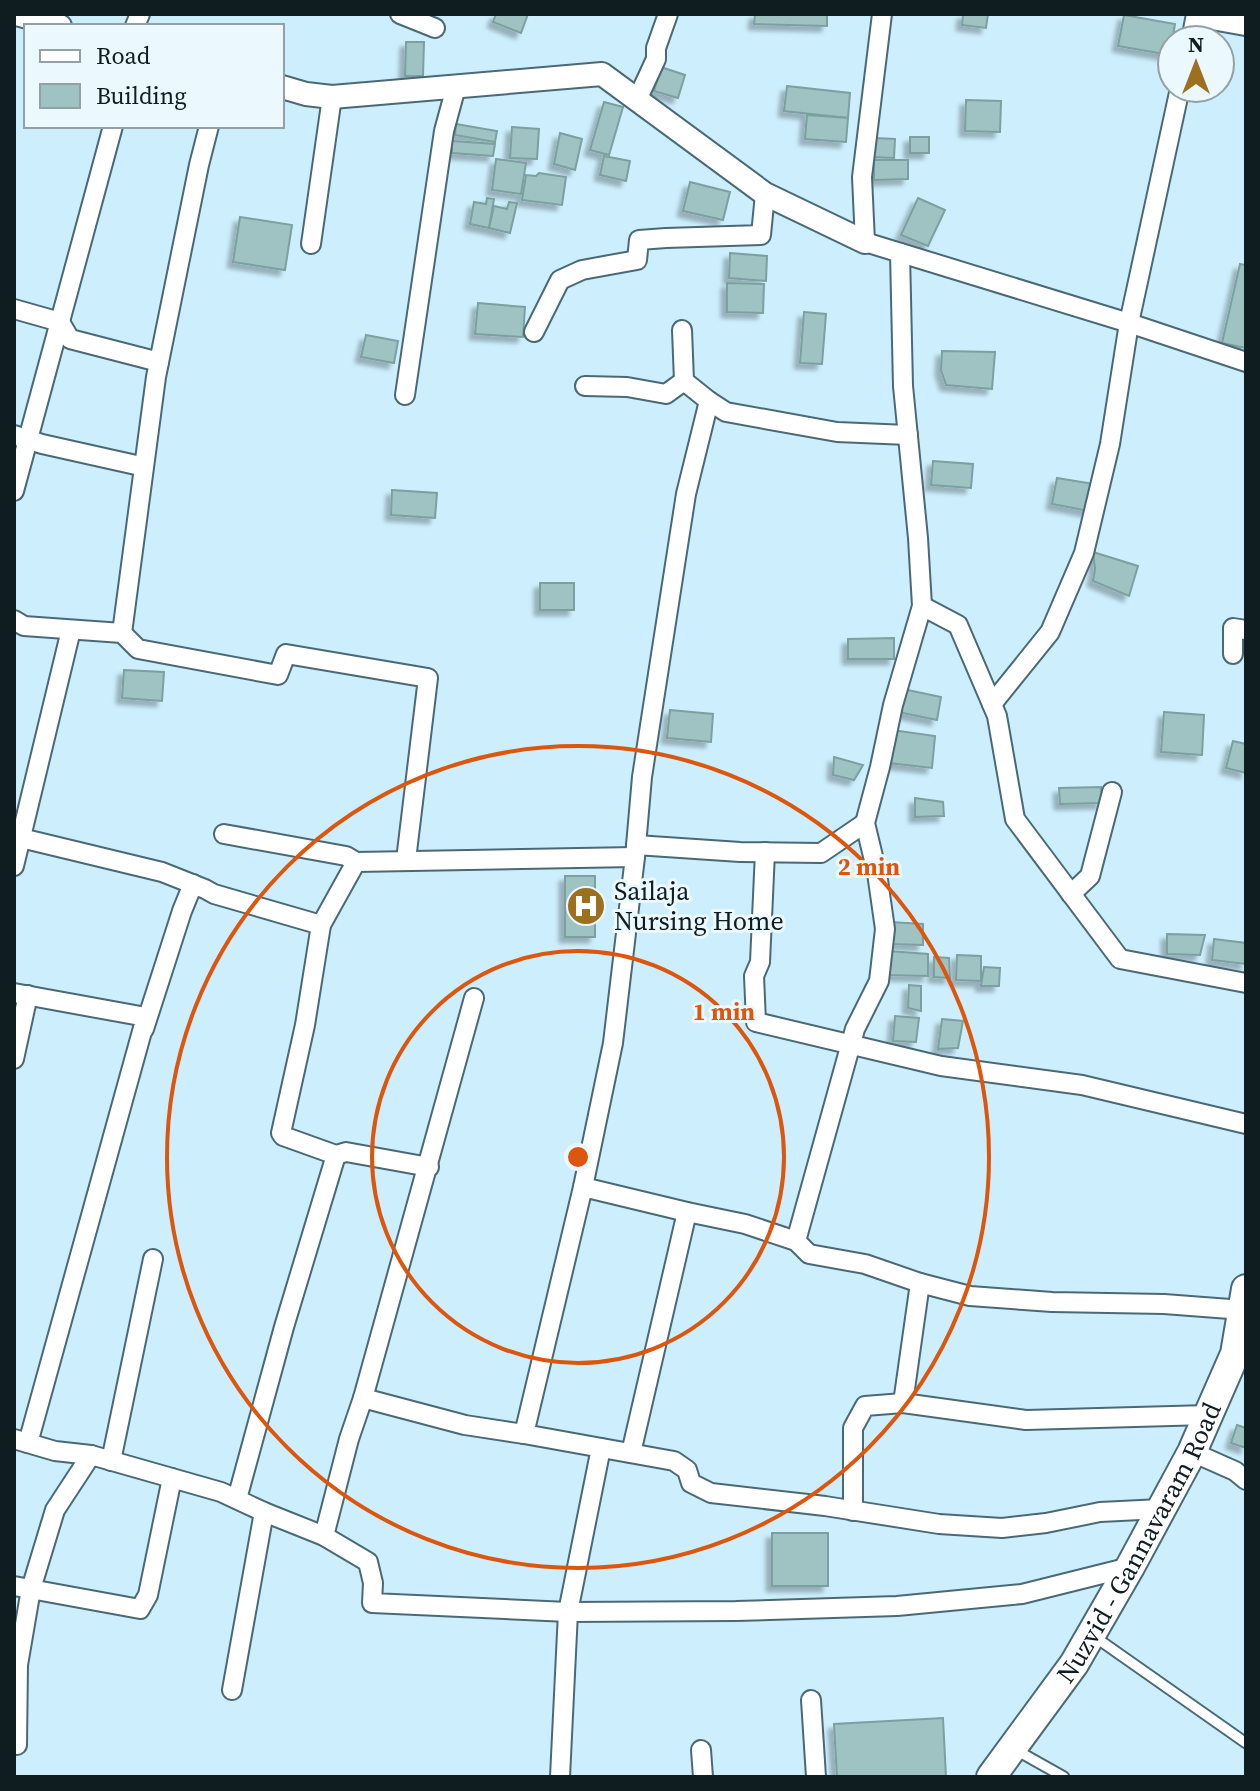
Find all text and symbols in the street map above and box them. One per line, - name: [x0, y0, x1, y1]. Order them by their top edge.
- legend: [24, 24, 284, 128]
- north arrow: [1156, 24, 1236, 104]
- text: N: [1188, 29, 1204, 59]
- text: Road: [96, 39, 151, 72]
- text: Building: [96, 79, 187, 112]
- text: 2 min: [838, 850, 900, 883]
- place label: Sailaja Nursing Home: [614, 873, 784, 939]
- hospital icon: Sailaja Nursing Home: [565, 885, 607, 927]
- text: 1 min: [693, 995, 755, 1028]
- centre of rings: [564, 1143, 592, 1171]
- street label: Nuzvid - Gannavaram Road: [1048, 1396, 1230, 1690]

